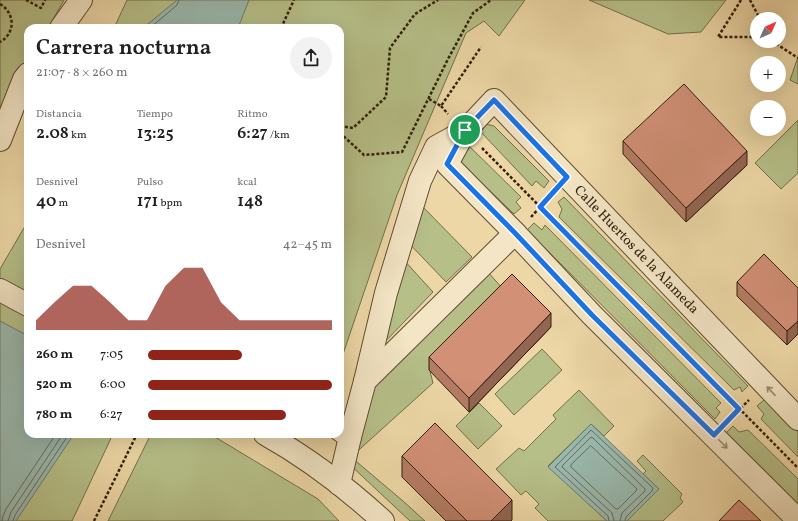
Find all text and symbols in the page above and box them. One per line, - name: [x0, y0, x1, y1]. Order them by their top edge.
- north arrow: [750, 12, 786, 48]
- map controls: [750, 12, 786, 136]
- text: Carrera nocturna: [36, 33, 211, 64]
- button: share: [290, 37, 332, 79]
- button: +: [750, 56, 786, 92]
- text: 21:07 · 8 × 260 m: [36, 64, 127, 82]
- button: −: [750, 100, 786, 136]
- text: Distancia: [36, 107, 82, 122]
- text: Tiempo: [137, 107, 173, 122]
- text: Ritmo: [237, 107, 268, 122]
- pin: [448, 113, 482, 147]
- icon: arrive: [454, 119, 476, 141]
- text: 2.08: [36, 122, 69, 145]
- text: 13:25: [137, 122, 174, 145]
- text: 6:27: [237, 122, 268, 145]
- text: km: [69, 128, 87, 143]
- text: /km: [268, 128, 290, 143]
- text: Desnivel: [36, 175, 78, 190]
- text: Pulso: [137, 175, 163, 190]
- text: kcal: [237, 175, 257, 190]
- street label: Calle Huertos de la Alameda: [569, 182, 703, 319]
- text: 40: [36, 190, 56, 213]
- text: 171: [137, 190, 158, 213]
- text: 148: [237, 190, 263, 213]
- text: m: [56, 196, 68, 211]
- text: bpm: [158, 196, 183, 211]
- text: Desnivel: [36, 236, 86, 254]
- text: 42–45 m: [283, 236, 332, 254]
- text: 260 m: [36, 346, 73, 364]
- text: 7:05: [100, 346, 123, 364]
- text: 520 m: [36, 376, 72, 394]
- text: 6:00: [100, 376, 126, 394]
- one-way arrow: [766, 386, 776, 396]
- text: 780 m: [36, 406, 72, 424]
- text: 6:27: [100, 406, 123, 424]
- one-way arrow: [718, 439, 728, 449]

